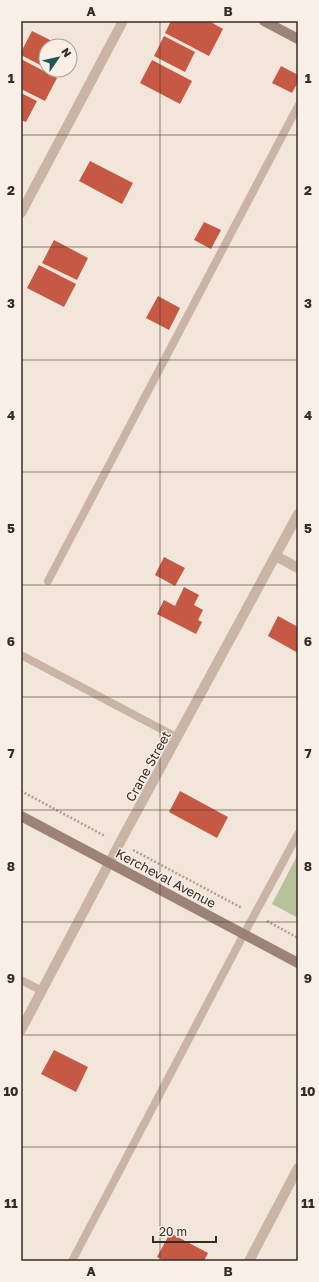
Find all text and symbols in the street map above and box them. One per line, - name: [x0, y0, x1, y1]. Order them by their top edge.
- text: A: [86, 3, 96, 19]
- text: B: [223, 3, 233, 19]
- north arrow: [38, 38, 78, 78]
- text: N: [59, 45, 74, 59]
- text: 1: [8, 70, 15, 86]
- text: 1: [305, 70, 312, 86]
- text: 2: [7, 182, 15, 198]
- text: 2: [304, 182, 312, 198]
- text: 3: [7, 295, 15, 311]
- text: 3: [304, 295, 312, 311]
- text: 4: [7, 407, 15, 423]
- text: 4: [304, 407, 312, 423]
- text: 5: [7, 520, 15, 536]
- text: 5: [304, 520, 312, 536]
- text: 6: [7, 633, 15, 649]
- text: 6: [304, 633, 312, 649]
- street label: Crane Street: [122, 728, 174, 804]
- text: 7: [7, 745, 15, 761]
- text: 7: [304, 745, 312, 761]
- street label: Kercheval Avenue: [113, 845, 219, 911]
- text: 8: [7, 858, 15, 874]
- text: 8: [304, 858, 312, 874]
- text: 9: [7, 970, 15, 986]
- text: 9: [304, 970, 312, 986]
- text: 10: [3, 1083, 19, 1099]
- text: 10: [300, 1083, 316, 1099]
- text: 11: [4, 1195, 18, 1211]
- text: 11: [301, 1195, 315, 1211]
- scale bar: [153, 1218, 216, 1244]
- text: 20 m: [159, 1224, 187, 1239]
- text: A: [86, 1263, 96, 1279]
- text: B: [223, 1263, 233, 1279]

